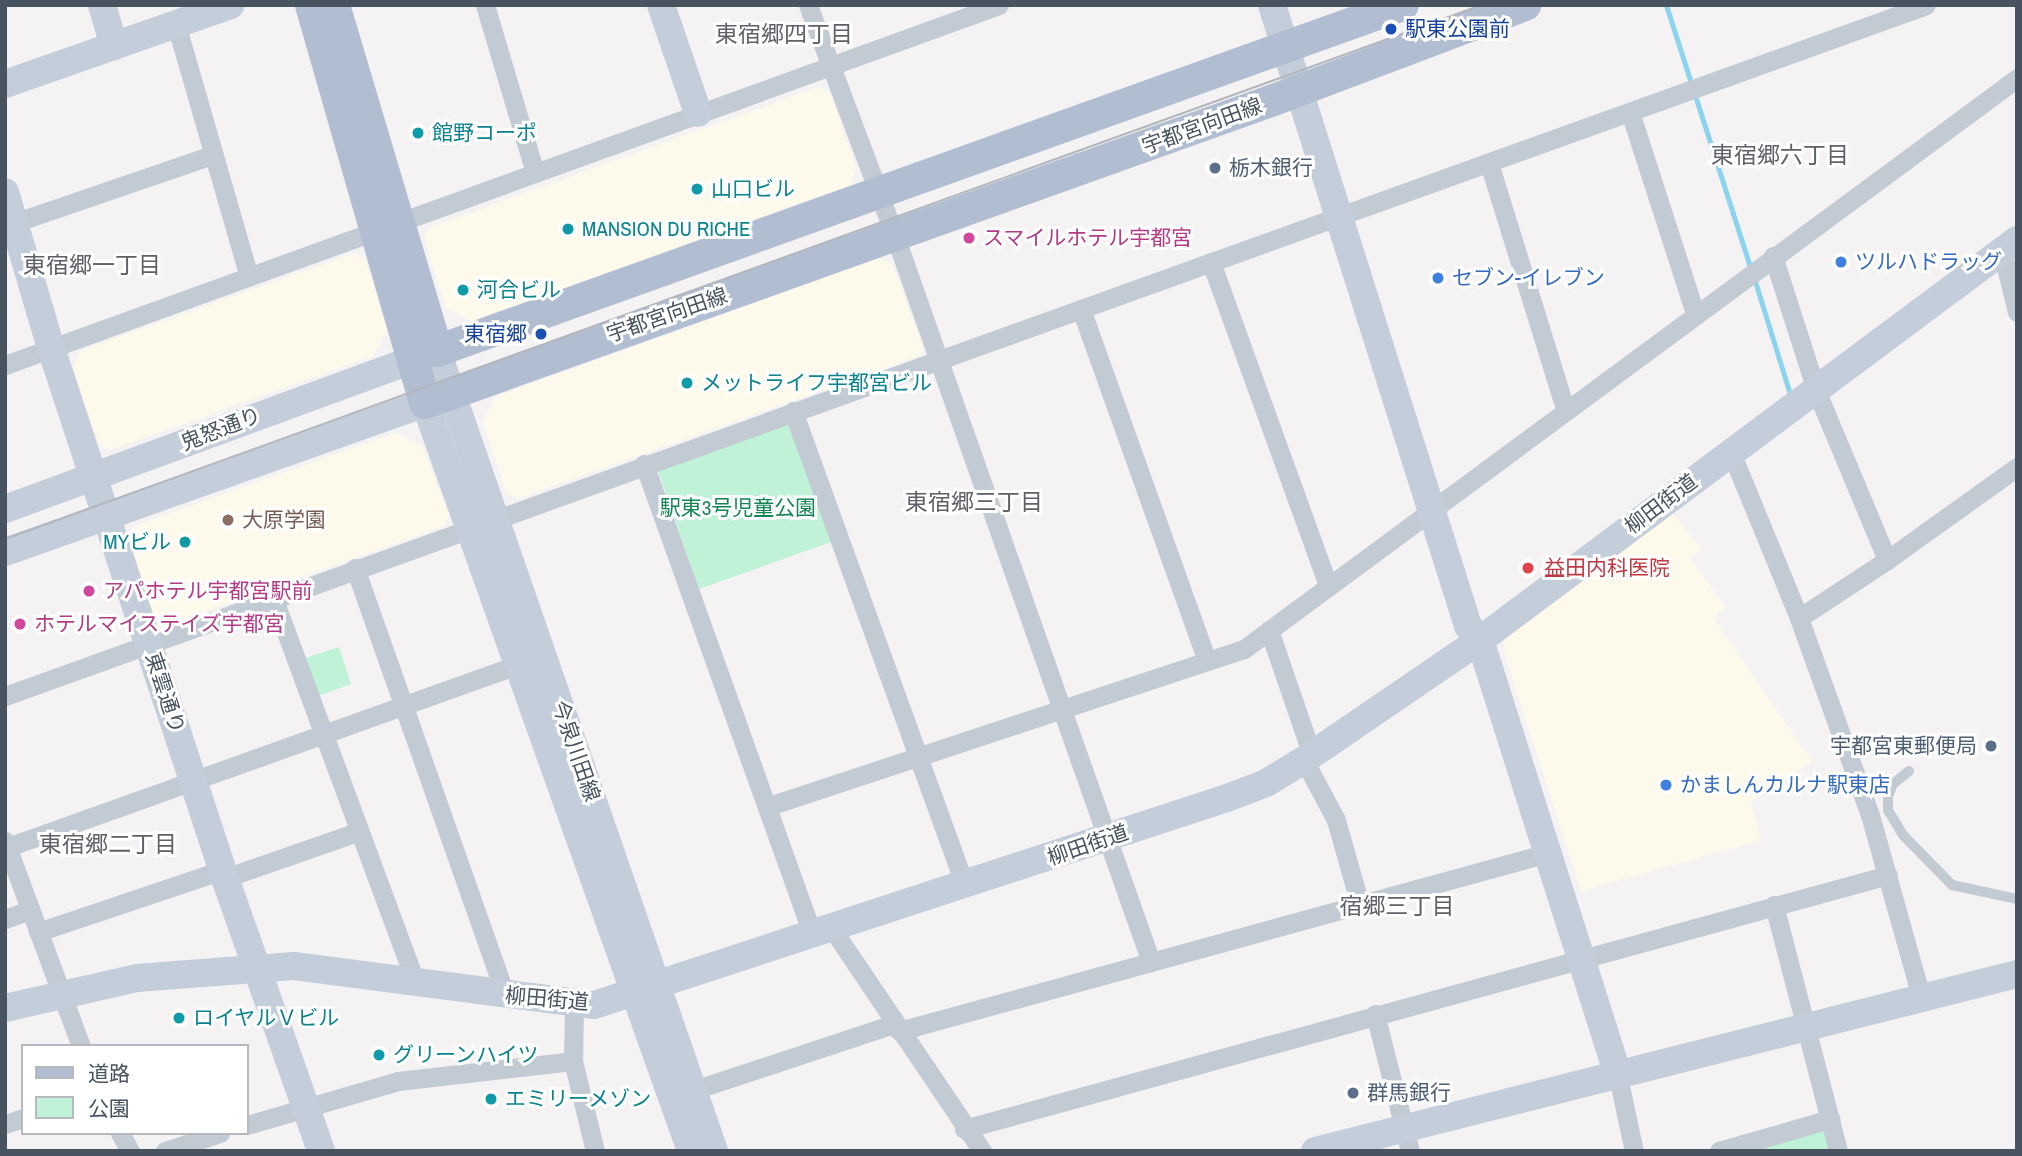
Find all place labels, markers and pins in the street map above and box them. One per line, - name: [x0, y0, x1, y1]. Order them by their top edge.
- place label: 駅東公園前: [1405, 16, 1510, 42]
- marker: 駅東公園前: [1383, 21, 1399, 37]
- place label: 館野コーポ: [432, 120, 537, 146]
- marker: 館野コーポ: [410, 125, 426, 141]
- place label: 栃木銀行: [1229, 155, 1313, 181]
- marker: 栃木銀行: [1207, 160, 1223, 176]
- place label: 山口ビル: [711, 176, 795, 202]
- marker: 山口ビル: [689, 181, 705, 197]
- place label: MANSION DU RICHE: [582, 216, 750, 242]
- marker: MANSION DU RICHE: [560, 221, 576, 237]
- place label: スマイルホテル宇都宮: [983, 225, 1193, 251]
- marker: スマイルホテル宇都宮: [961, 230, 977, 246]
- place label: ツルハドラッグ: [1855, 249, 2002, 275]
- marker: ツルハドラッグ: [1833, 254, 1849, 270]
- place label: セブン-イレブン: [1452, 265, 1605, 291]
- marker: セブン-イレブン: [1430, 270, 1446, 286]
- place label: 河合ビル: [477, 277, 561, 303]
- marker: 河合ビル: [455, 282, 471, 298]
- place label: 東宿郷: [464, 321, 527, 347]
- marker: 東宿郷: [533, 326, 549, 342]
- place label: メットライフ宇都宮ビル: [701, 370, 932, 396]
- marker: メットライフ宇都宮ビル: [679, 375, 695, 391]
- place label: 大原学園: [242, 507, 326, 533]
- marker: 大原学園: [220, 512, 236, 528]
- place label: MYビル: [103, 529, 171, 555]
- marker: MYビル: [177, 534, 193, 550]
- place label: 益田内科医院: [1544, 555, 1670, 581]
- marker: 益田内科医院: [1518, 558, 1538, 578]
- place label: アパホテル宇都宮駅前: [103, 578, 313, 604]
- marker: アパホテル宇都宮駅前: [81, 583, 97, 599]
- place label: ホテルマイステイズ宇都宮: [34, 611, 286, 637]
- marker: ホテルマイステイズ宇都宮: [12, 616, 28, 632]
- place label: 宇都宮東郵便局: [1830, 733, 1977, 759]
- marker: 宇都宮東郵便局: [1983, 738, 1999, 754]
- place label: かましんカルナ駅東店: [1680, 772, 1890, 798]
- marker: かましんカルナ駅東店: [1658, 777, 1674, 793]
- place label: ロイヤルＶビル: [193, 1005, 340, 1031]
- marker: ロイヤルＶビル: [171, 1010, 187, 1026]
- place label: グリーンハイツ: [393, 1042, 540, 1068]
- marker: グリーンハイツ: [371, 1047, 387, 1063]
- place label: 群馬銀行: [1367, 1080, 1451, 1106]
- marker: 群馬銀行: [1345, 1085, 1361, 1101]
- place label: エミリーメゾン: [505, 1086, 652, 1112]
- marker: エミリーメゾン: [483, 1091, 499, 1107]

